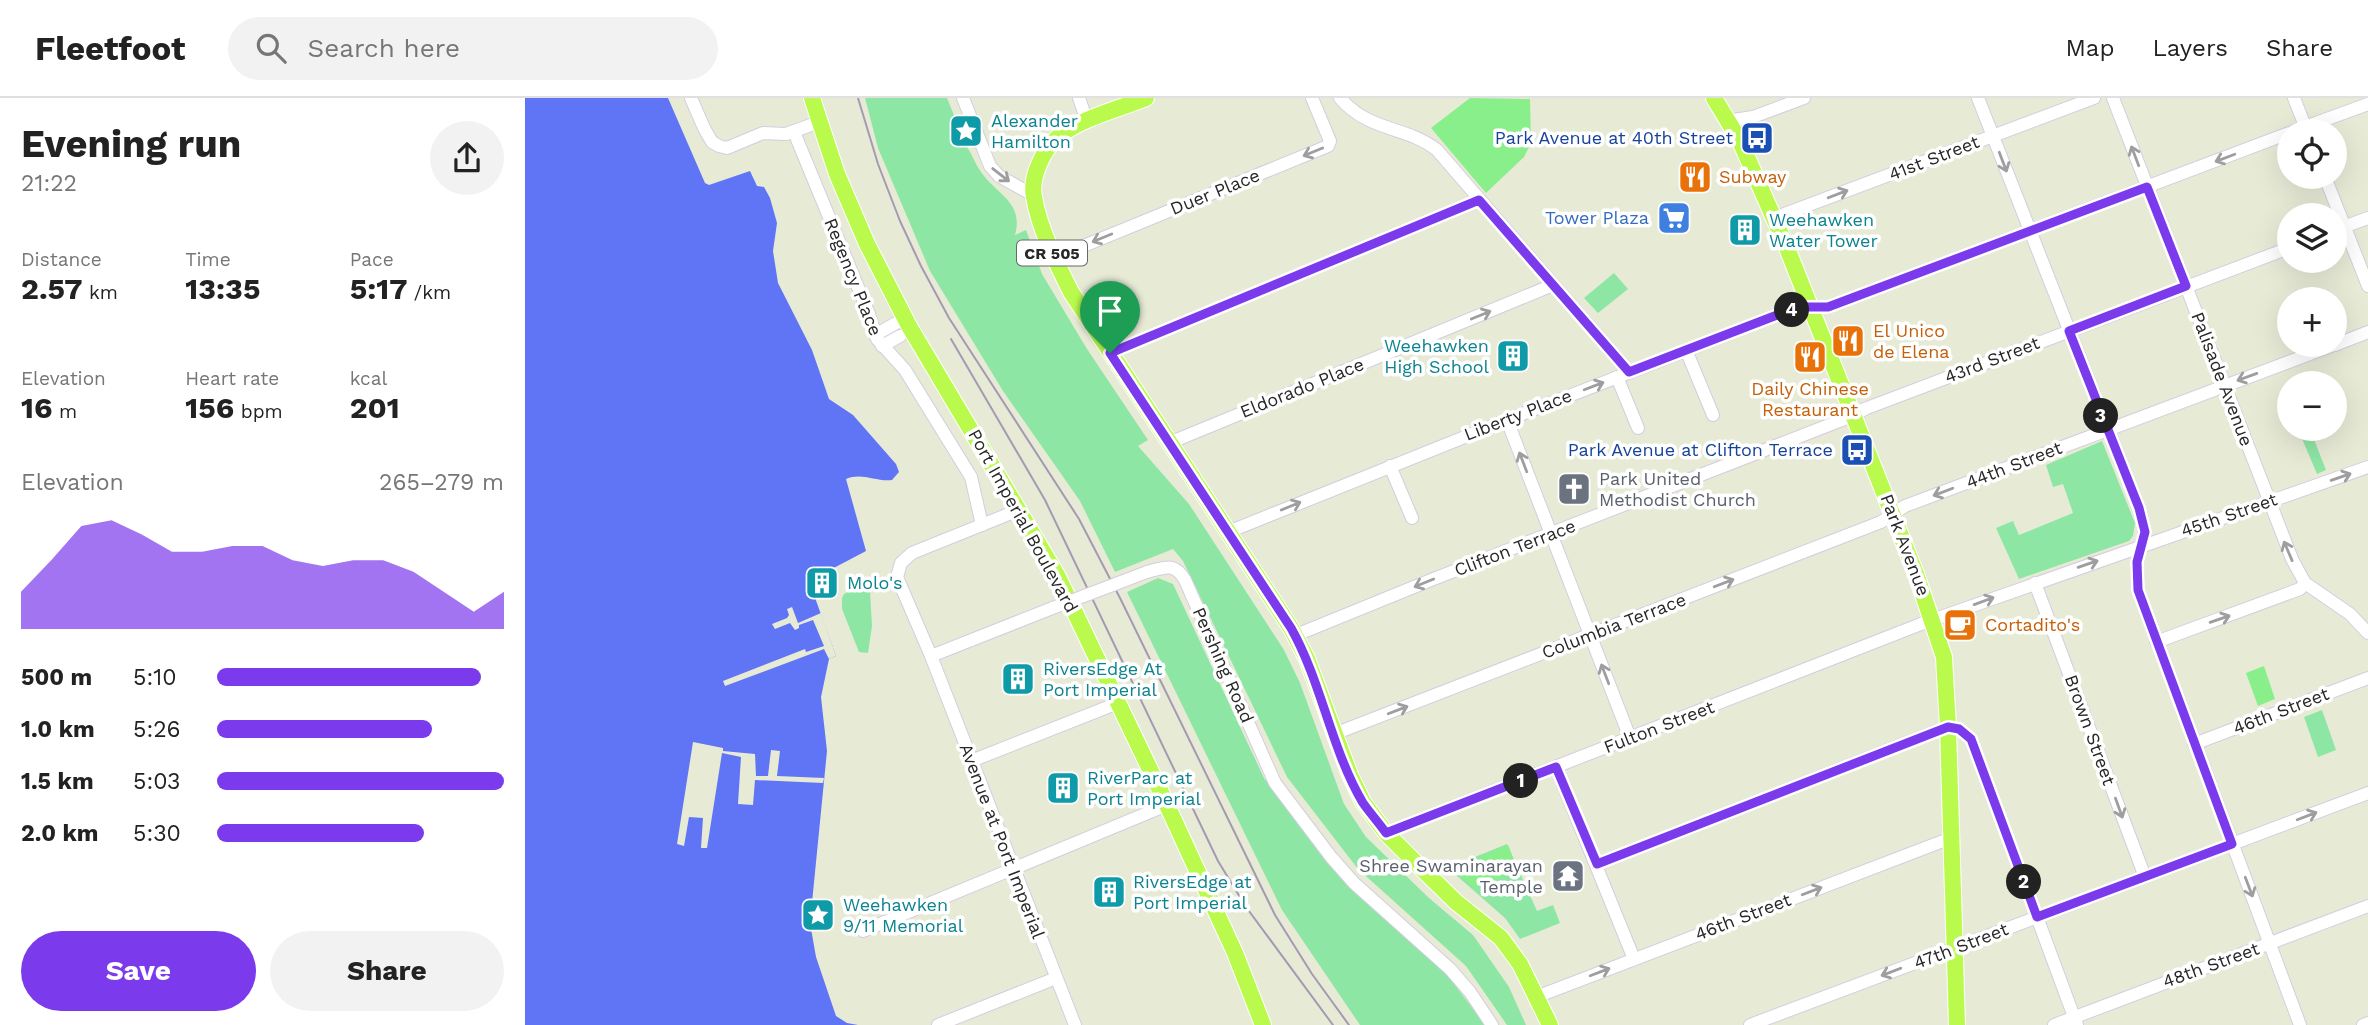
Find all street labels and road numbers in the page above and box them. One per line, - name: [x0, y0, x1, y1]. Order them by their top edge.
- street label: 41st Street: [1886, 131, 1982, 184]
- street label: Duer Place: [1167, 164, 1263, 219]
- street label: Regency Place: [820, 215, 887, 339]
- road number: CR 505: [1017, 240, 1087, 266]
- street label: Palisade Avenue: [2187, 309, 2258, 449]
- street label: 43rd Street: [1941, 332, 2043, 387]
- street label: Eldorado Place: [1237, 353, 1367, 422]
- street label: Liberty Place: [1461, 384, 1575, 445]
- street label: Port Imperial Boulevard: [964, 425, 1083, 616]
- street label: 44th Street: [1963, 436, 2065, 492]
- street label: 45th Street: [2178, 488, 2280, 541]
- street label: Park Avenue: [1876, 491, 1935, 599]
- street label: Clifton Terrace: [1451, 515, 1578, 580]
- street label: Columbia Terrace: [1539, 588, 1689, 663]
- street label: Pershing Road: [1189, 604, 1258, 726]
- street label: Brown Street: [2061, 672, 2120, 788]
- street label: 46th Street: [2230, 682, 2332, 738]
- street label: Fulton Street: [1601, 696, 1717, 757]
- street label: Avenue at Port Imperial: [956, 740, 1050, 942]
- street label: 46th Street: [1692, 888, 1794, 944]
- street label: 47th Street: [1911, 918, 2011, 973]
- street label: 48th Street: [2160, 937, 2262, 992]

